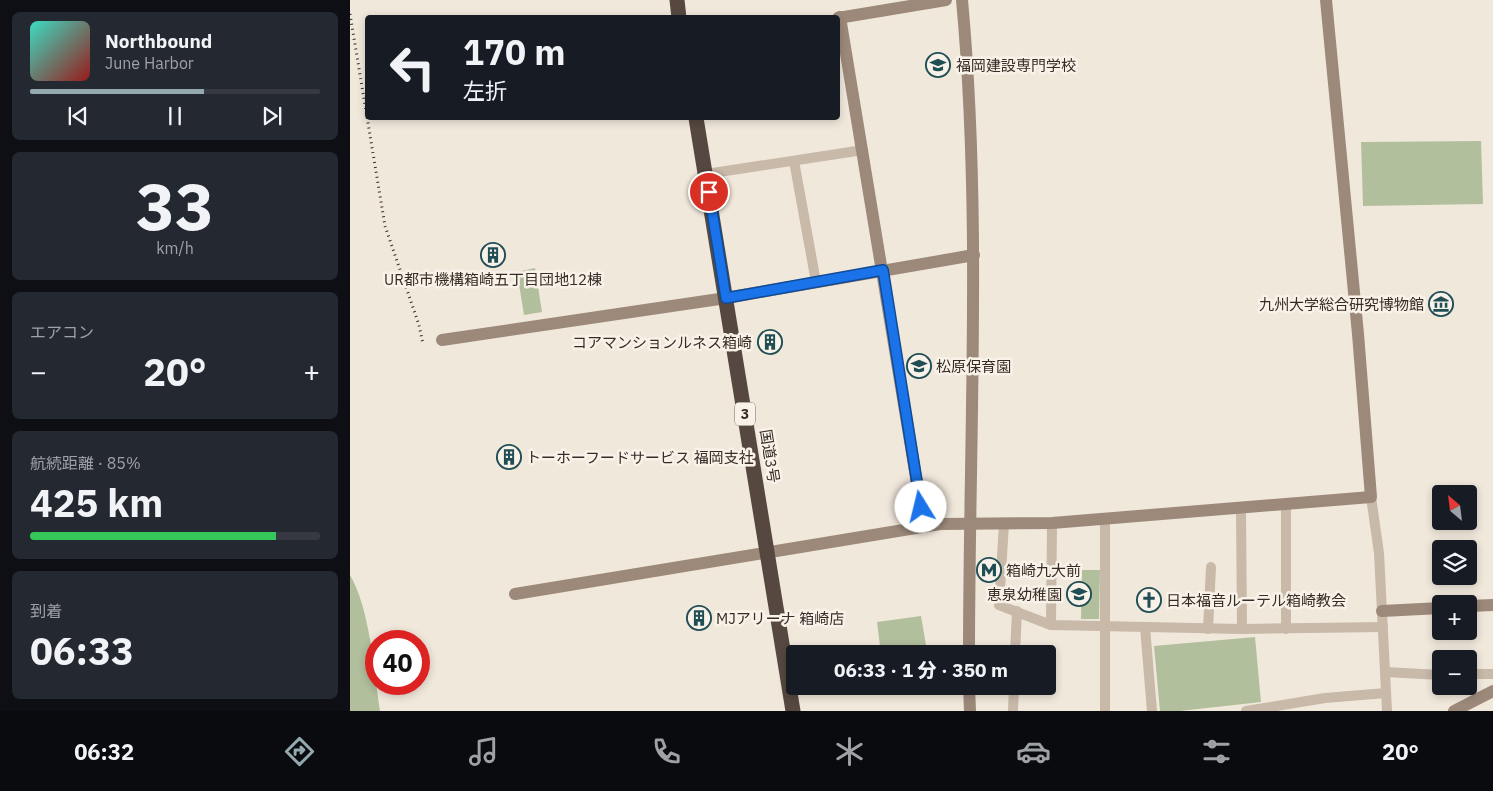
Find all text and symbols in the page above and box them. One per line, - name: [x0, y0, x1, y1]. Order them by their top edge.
- text: Northbound: [105, 29, 212, 53]
- text: 170 m: [463, 29, 566, 75]
- icon: left: [380, 35, 445, 100]
- school or university icon: 福岡建設専門学校: [925, 52, 951, 78]
- text: June Harbor: [105, 53, 194, 73]
- place label: 福岡建設専門学校: [956, 56, 1076, 75]
- text: 左折: [463, 76, 507, 105]
- icon: previous: [64, 102, 92, 130]
- icon: pause: [161, 102, 189, 130]
- icon: next: [258, 102, 286, 130]
- text: 33: [136, 163, 214, 248]
- pin: [688, 171, 730, 213]
- icon: arrive: [695, 178, 723, 206]
- text: km/h: [156, 238, 194, 258]
- building icon: UR都市機構箱崎五丁目団地12棟: [480, 242, 506, 268]
- place label: UR都市機構箱崎五丁目団地12棟: [384, 270, 602, 289]
- museum icon: 九州大学総合研究博物館: [1428, 291, 1454, 317]
- place label: 九州大学総合研究博物館: [1259, 295, 1424, 314]
- text: エアコン: [30, 322, 94, 342]
- building icon: コアマンションルネス箱崎: [757, 329, 783, 355]
- place label: コアマンションルネス箱崎: [572, 333, 752, 352]
- text: 20°: [143, 347, 207, 396]
- text: −: [30, 353, 47, 390]
- text: +: [303, 353, 320, 390]
- school or university icon: 松原保育園: [906, 353, 932, 379]
- place label: 松原保育園: [936, 357, 1011, 376]
- road number: 3: [735, 402, 755, 426]
- street label: 国道3号: [756, 428, 784, 484]
- building icon: トーホーフードサービス 福岡支社: [496, 444, 522, 470]
- place label: トーホーフードサービス 福岡支社: [526, 448, 754, 467]
- text: 航続距離 · 85%: [30, 453, 141, 473]
- text: 425 km: [30, 478, 163, 527]
- position arrow: [894, 480, 946, 532]
- north arrow: [1432, 485, 1478, 530]
- map controls: [1432, 485, 1477, 695]
- button: layers: [1432, 540, 1477, 585]
- metro station icon: 箱崎九大前: [976, 557, 1002, 583]
- place label: 箱崎九大前: [1006, 561, 1081, 580]
- school or university icon: 恵泉幼稚園: [1066, 581, 1092, 607]
- place label: 恵泉幼稚園: [987, 585, 1062, 604]
- church icon: 日本福音ルーテル箱崎教会: [1136, 587, 1162, 613]
- place label: 日本福音ルーテル箱崎教会: [1166, 591, 1346, 610]
- button: +: [1432, 595, 1477, 640]
- text: 到着: [30, 601, 62, 621]
- building icon: MJアリーナ 箱崎店: [686, 605, 712, 631]
- place label: MJアリーナ 箱崎店: [716, 609, 844, 628]
- text: 06:33: [30, 626, 134, 675]
- speed limit sign: 40: [365, 630, 430, 695]
- button: −: [1432, 650, 1477, 695]
- text: 06:33 · 1 分 · 350 m: [834, 658, 1008, 682]
- icon: directions: [282, 734, 317, 769]
- icon: music: [466, 734, 501, 769]
- icon: phone: [649, 734, 684, 769]
- icon: climate: [832, 734, 867, 769]
- icon: car: [1016, 734, 1051, 769]
- icon: filters: [1199, 734, 1234, 769]
- text: 06:32: [74, 737, 134, 766]
- text: 20°: [1382, 737, 1419, 766]

